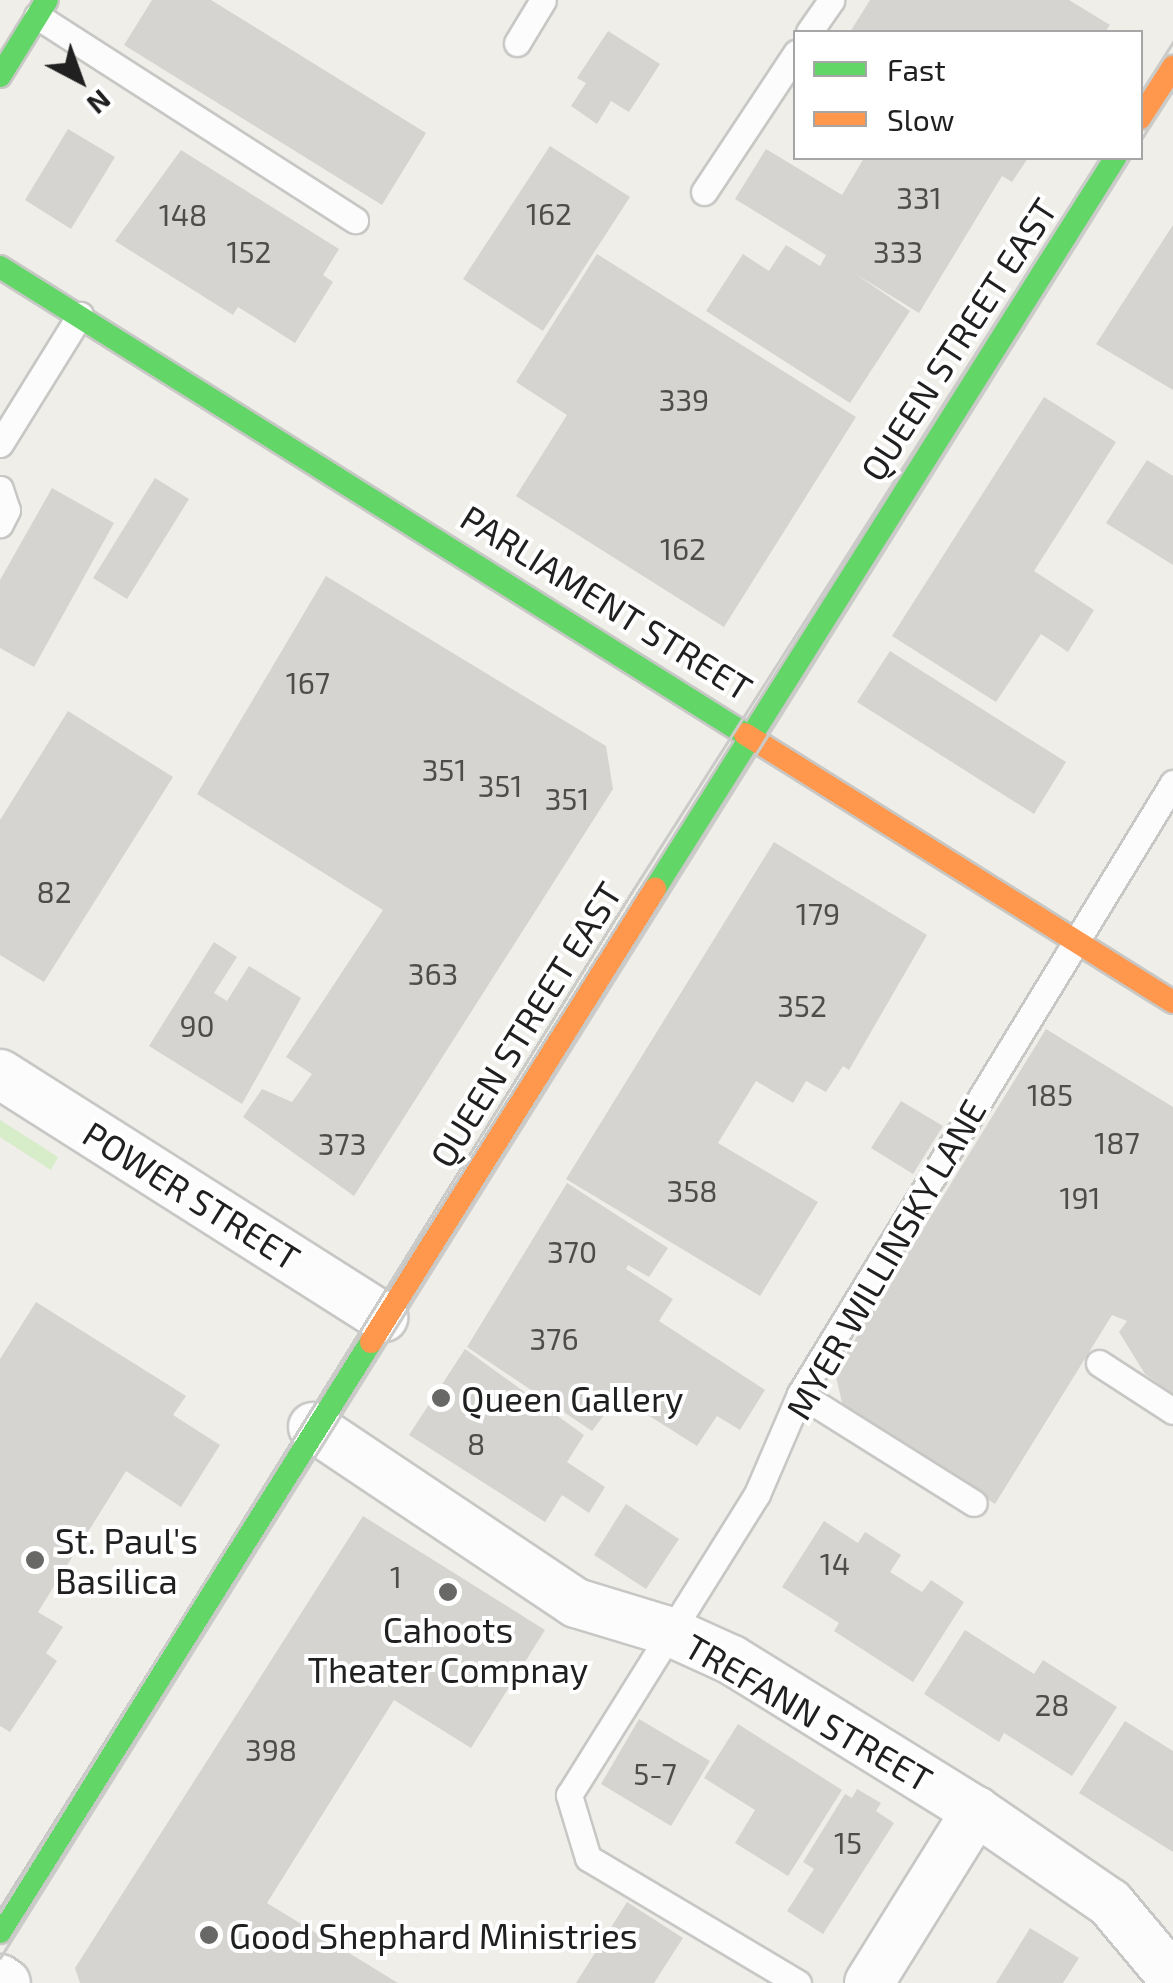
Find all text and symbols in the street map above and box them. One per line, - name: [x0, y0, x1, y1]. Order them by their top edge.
- north arrow: [30, 30, 130, 130]
- legend: [793, 30, 1143, 160]
- text: Fast: [887, 51, 946, 87]
- text: N: [81, 83, 118, 122]
- text: Slow: [887, 101, 954, 137]
- house number: 331: [896, 179, 942, 215]
- street label: QUEEN STREET EAST: [851, 190, 1065, 488]
- house number: 162: [526, 195, 572, 231]
- house number: 148: [159, 196, 207, 232]
- house number: 152: [227, 233, 271, 269]
- house number: 333: [873, 233, 923, 269]
- house number: 339: [659, 381, 709, 417]
- street label: PARLIAMENT STREET: [453, 495, 761, 709]
- house number: 162: [660, 530, 706, 566]
- house number: 167: [286, 664, 330, 700]
- house number: 351: [422, 751, 466, 787]
- house number: 351: [478, 767, 522, 803]
- house number: 351: [545, 780, 589, 816]
- house number: 82: [36, 873, 72, 909]
- street label: QUEEN STREET EAST: [420, 874, 630, 1174]
- house number: 179: [796, 895, 840, 931]
- house number: 363: [408, 955, 458, 991]
- house number: 352: [777, 987, 827, 1023]
- house number: 90: [179, 1007, 215, 1043]
- house number: 185: [1027, 1076, 1073, 1112]
- street label: MYER WILLINSKY LANE: [776, 1091, 994, 1427]
- street label: POWER STREET: [76, 1112, 308, 1278]
- house number: 187: [1094, 1124, 1140, 1160]
- house number: 373: [318, 1125, 366, 1161]
- house number: 358: [667, 1172, 717, 1208]
- house number: 191: [1059, 1179, 1101, 1215]
- house number: 370: [547, 1233, 597, 1269]
- house number: 376: [529, 1320, 579, 1356]
- place label: Queen Gallery: [461, 1377, 683, 1419]
- marker: Queen Gallery: [430, 1387, 452, 1409]
- house number: 8: [467, 1425, 485, 1461]
- place label: St. Paul's Basilica: [55, 1519, 198, 1601]
- house number: 14: [820, 1545, 850, 1581]
- marker: St. Paul's Basilica: [24, 1549, 46, 1571]
- house number: 1: [390, 1558, 402, 1594]
- marker: Cahoots Theater Compnay: [437, 1581, 459, 1603]
- place label: Cahoots Theater Compnay: [307, 1608, 589, 1690]
- street label: TREFANN STREET: [678, 1624, 940, 1800]
- house number: 28: [1034, 1686, 1070, 1722]
- house number: 398: [245, 1731, 297, 1767]
- house number: 5-7: [633, 1755, 677, 1791]
- house number: 15: [834, 1824, 862, 1860]
- place label: Good Shephard Ministries: [229, 1914, 638, 1956]
- marker: Good Shephard Ministries: [198, 1924, 220, 1946]

